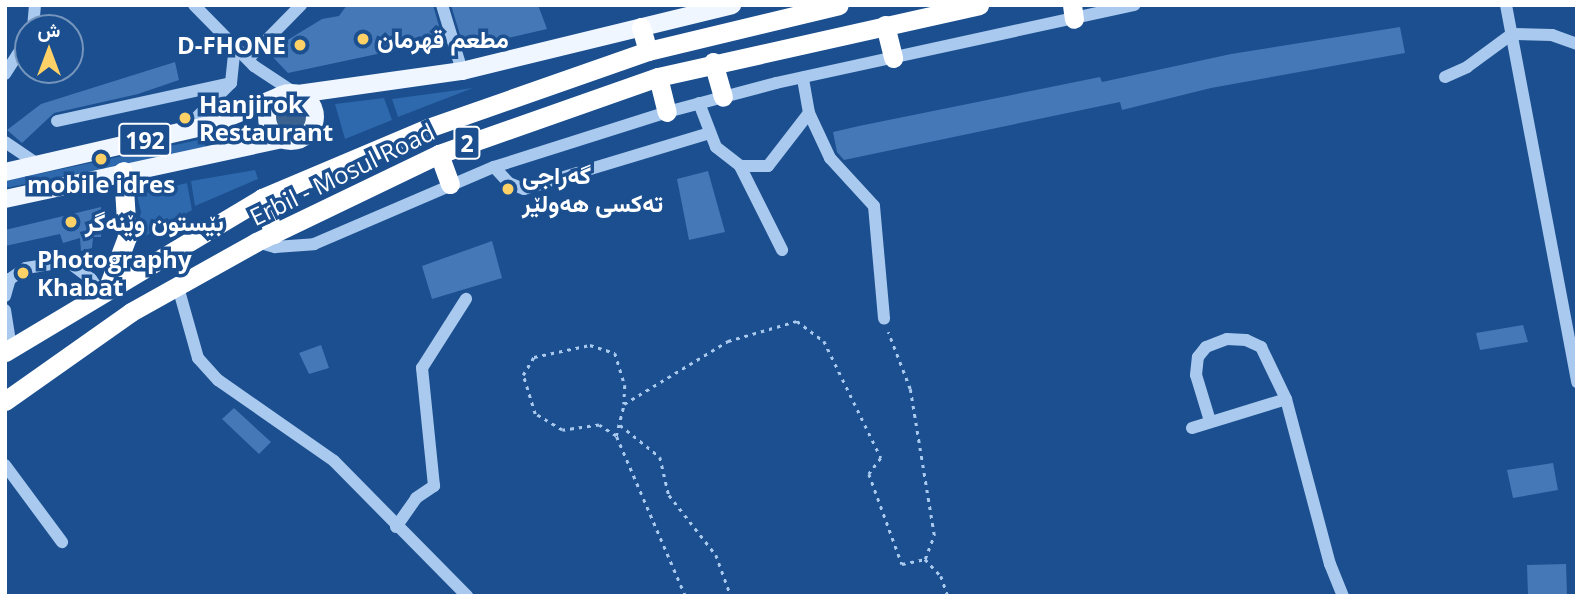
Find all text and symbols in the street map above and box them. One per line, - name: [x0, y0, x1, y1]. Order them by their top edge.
- north arrow: [14, 14, 84, 84]
- text: ش: [38, 17, 60, 43]
- place label: مطعم قهرمان: [377, 25, 509, 53]
- place label: D-FHONE: [177, 31, 286, 59]
- marker: مطعم قهرمان: [355, 31, 371, 47]
- marker: D-FHONE: [292, 37, 308, 53]
- place label: Hanjirok Restaurant: [199, 90, 333, 146]
- marker: Hanjirok Restaurant: [177, 110, 193, 126]
- street label: Erbil - Mosul Road: [245, 117, 439, 231]
- road number: 192: [117, 120, 173, 160]
- road number: 2: [453, 124, 481, 162]
- marker: mobile idres: [93, 151, 109, 167]
- place label: گەراجی تەکسی هەولێر: [522, 161, 663, 217]
- place label: mobile idres: [27, 170, 175, 198]
- marker: گەراجی تەکسی هەولێر: [500, 181, 516, 197]
- place label: بێستون وێنەگر: [85, 208, 224, 236]
- marker: بێستون وێنەگر: [63, 214, 79, 230]
- place label: Photography Khabat: [37, 245, 192, 301]
- marker: Photography Khabat: [15, 265, 31, 281]

